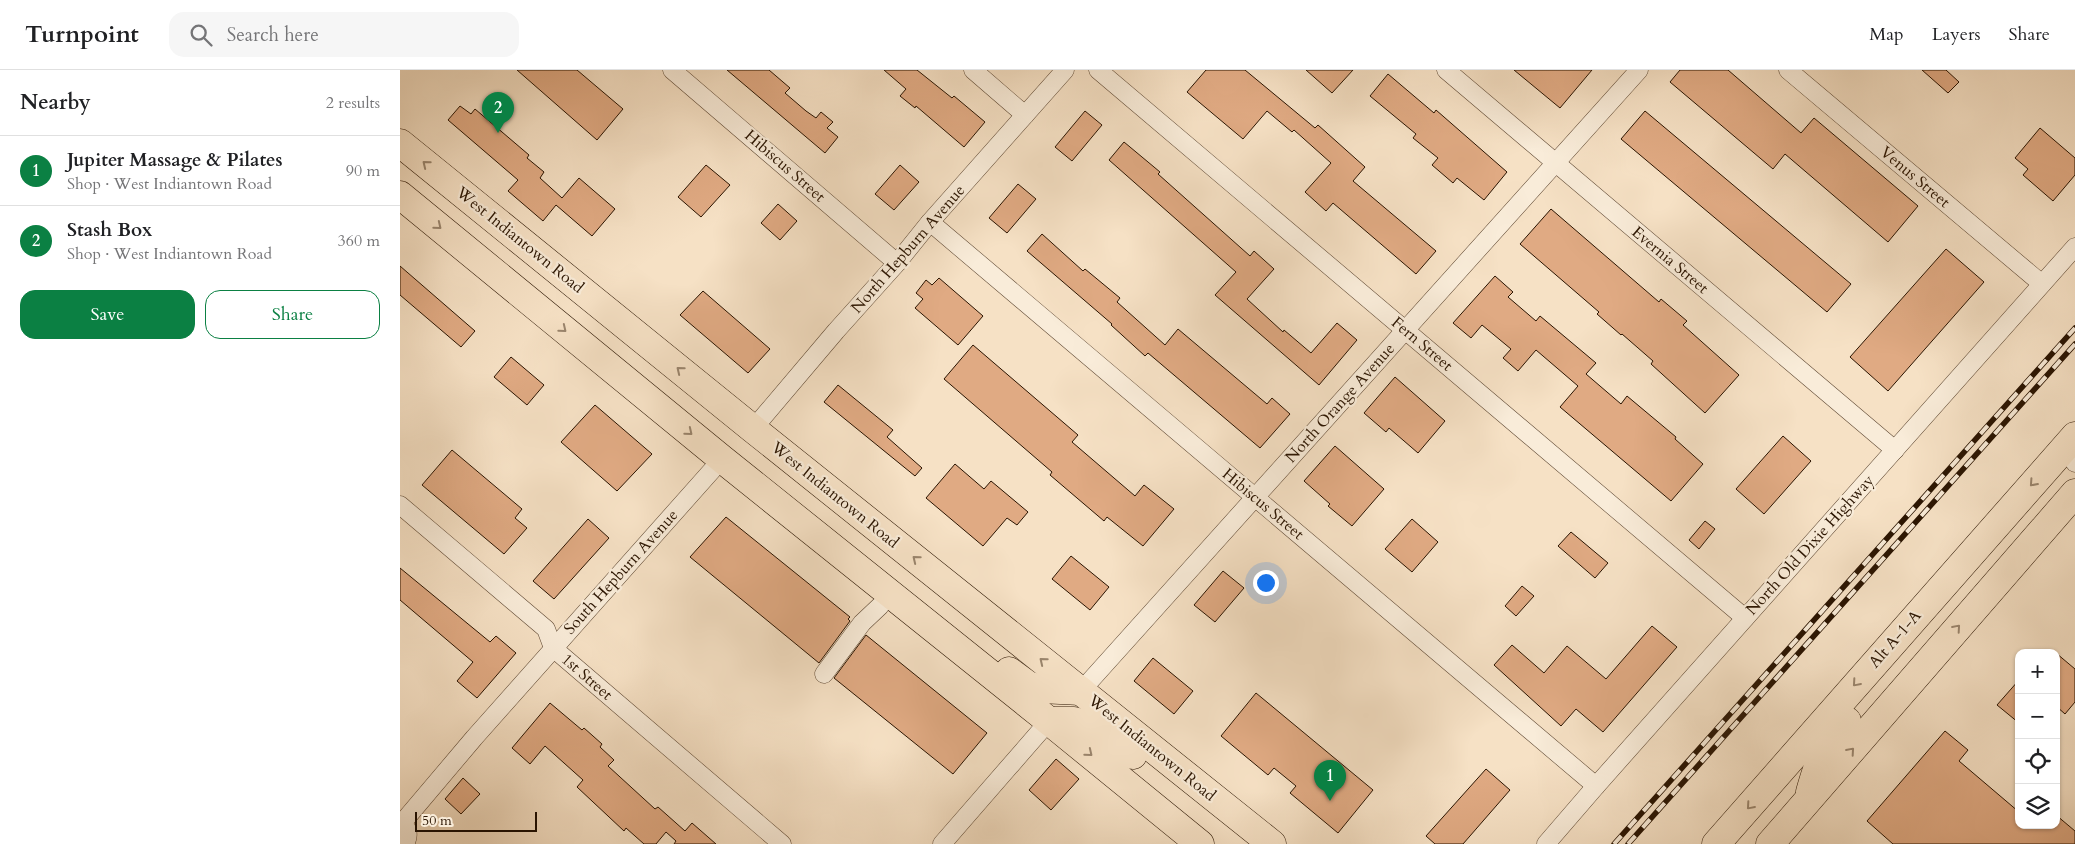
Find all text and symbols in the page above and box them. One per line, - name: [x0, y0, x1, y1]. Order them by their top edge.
- search box: [169, 12, 519, 57]
- text: Turnpoint: [25, 18, 139, 51]
- icon: search: [187, 21, 215, 49]
- text: Search here: [227, 22, 319, 48]
- text: Map: [1869, 22, 1904, 47]
- text: Layers: [1932, 22, 1981, 47]
- text: Share: [2009, 22, 2050, 47]
- text: Nearby: [20, 88, 91, 117]
- text: 2 results: [326, 92, 380, 114]
- pin: 2: [482, 92, 514, 133]
- street label: Hibiscus Street: [740, 125, 830, 207]
- street label: Venus Street: [1875, 141, 1955, 213]
- text: Jupiter Massage & Pilates: [67, 147, 283, 173]
- text: 1: [32, 160, 40, 182]
- text: 90 m: [346, 160, 380, 182]
- one-way arrow: [423, 161, 432, 169]
- text: Shop · West Indiantown Road: [67, 173, 272, 195]
- street label: North Hepburn Avenue: [846, 180, 970, 318]
- street label: West Indiantown Road: [451, 181, 589, 299]
- text: Stash Box: [67, 217, 152, 243]
- one-way arrow: [432, 220, 441, 229]
- street label: Evernia Street: [1627, 221, 1713, 299]
- text: 2: [32, 230, 40, 252]
- text: 360 m: [338, 230, 380, 252]
- text: Shop · West Indiantown Road: [67, 243, 272, 265]
- button: Save: [20, 290, 195, 339]
- button: Share: [205, 290, 380, 339]
- street label: Fern Street: [1387, 312, 1457, 376]
- one-way arrow: [558, 323, 567, 332]
- street label: North Orange Avenue: [1280, 338, 1400, 468]
- one-way arrow: [677, 367, 686, 375]
- one-way arrow: [683, 426, 692, 434]
- street label: West Indiantown Road: [766, 436, 904, 554]
- street label: Hibiscus Street: [1217, 463, 1309, 545]
- street label: North Old Dixie Highway: [1741, 469, 1880, 620]
- one-way arrow: [2030, 477, 2039, 486]
- street label: South Hepburn Avenue: [559, 505, 683, 639]
- one-way arrow: [913, 557, 922, 565]
- your location: [1253, 570, 1279, 596]
- street label: Alt A-1-A: [1864, 605, 1927, 673]
- one-way arrow: [1952, 624, 1961, 633]
- street label: 1st Street: [557, 649, 617, 705]
- map controls: [2015, 649, 2060, 829]
- button: +: [2015, 649, 2060, 694]
- one-way arrow: [1040, 658, 1049, 666]
- one-way arrow: [1853, 678, 1862, 687]
- street label: West Indiantown Road: [1083, 689, 1221, 807]
- button: −: [2015, 694, 2060, 739]
- button: locate: [2015, 739, 2060, 784]
- one-way arrow: [1083, 747, 1092, 756]
- one-way arrow: [1845, 747, 1854, 756]
- pin: 1: [1314, 760, 1346, 801]
- button: layers: [2015, 784, 2060, 829]
- one-way arrow: [1746, 800, 1755, 809]
- scale bar: [415, 809, 538, 832]
- text: 50 m: [422, 811, 452, 830]

